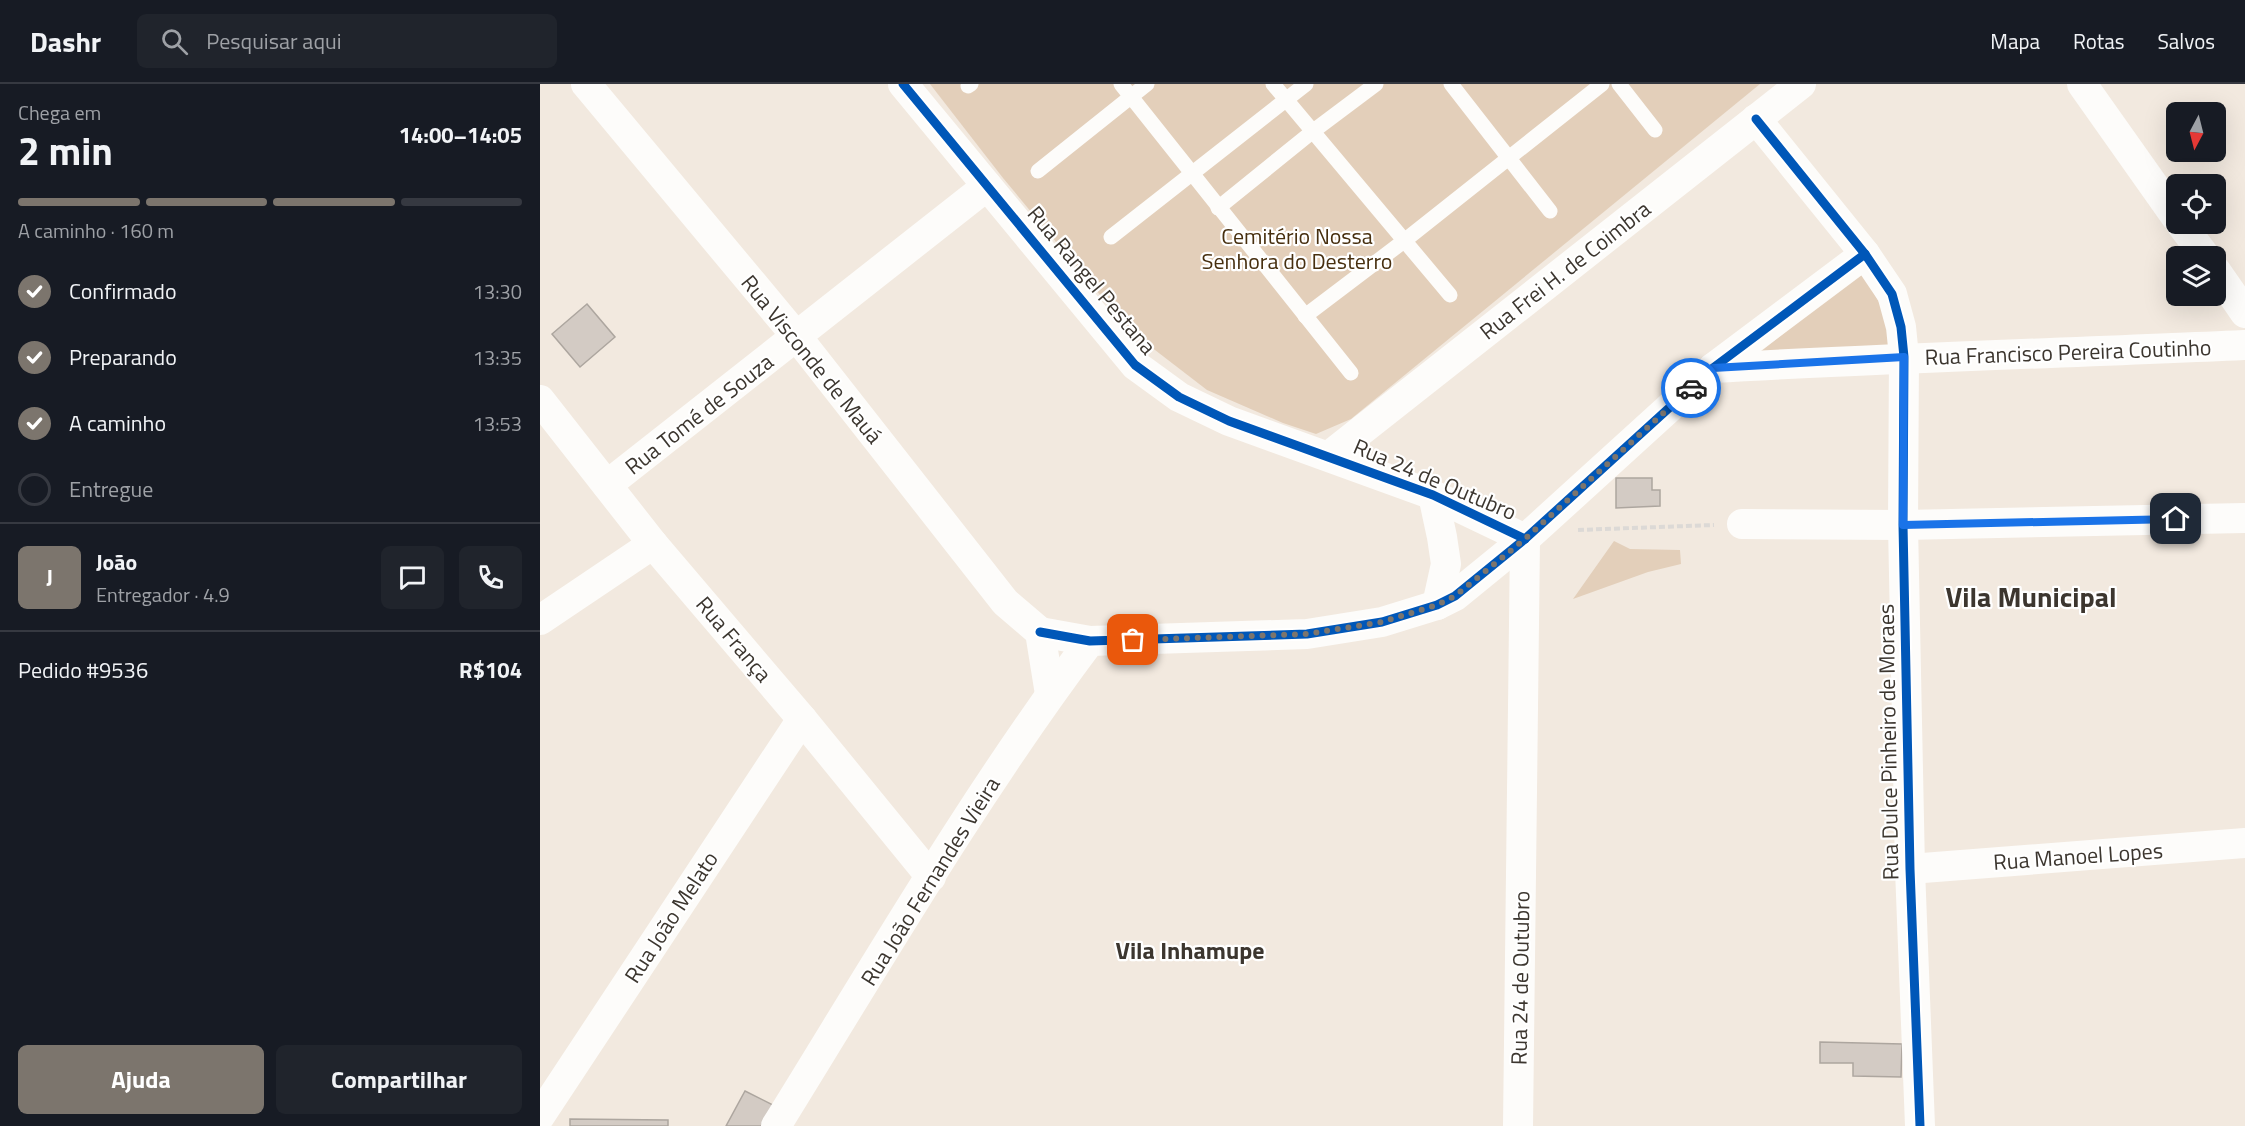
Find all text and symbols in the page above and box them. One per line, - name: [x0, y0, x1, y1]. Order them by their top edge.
- search box: [137, 14, 557, 68]
- text: Dashr: [30, 20, 101, 63]
- text: Pesquisar aqui: [206, 24, 341, 58]
- icon: search: [158, 25, 191, 58]
- text: Mapa: [1990, 25, 2040, 57]
- text: Rotas: [2073, 25, 2124, 57]
- text: Salvos: [2157, 25, 2215, 57]
- text: Chega em: [18, 97, 101, 128]
- north arrow: [2166, 102, 2226, 162]
- map controls: [2166, 102, 2226, 306]
- text: 14:00–14:05: [399, 118, 522, 152]
- text: 2 min: [18, 121, 113, 180]
- button: locate: [2166, 174, 2226, 234]
- street label: Rua Frei H. de Coimbra: [1472, 192, 1658, 348]
- street label: Rua Rangel Pestana: [1019, 198, 1165, 362]
- text: A caminho · 160 m: [18, 215, 174, 246]
- park label: Cemitério Nossa Senhora do Desterro: [1202, 219, 1392, 278]
- button: layers: [2166, 246, 2226, 306]
- street label: Rua Visconde de Mauá: [733, 267, 891, 451]
- text: Confirmado: [69, 274, 177, 308]
- icon: check: [18, 275, 51, 308]
- text: 13:30: [473, 276, 522, 307]
- street label: Rua Francisco Pereira Coutinho: [1924, 330, 2212, 374]
- text: Preparando: [69, 340, 177, 374]
- icon: check: [18, 341, 51, 374]
- text: 13:35: [473, 342, 522, 373]
- street label: Rua Tomé de Souza: [617, 345, 781, 483]
- courier: [1661, 358, 1721, 418]
- icon: car: [1675, 372, 1708, 405]
- text: A caminho: [69, 406, 166, 440]
- icon: check: [18, 407, 51, 440]
- text: 13:53: [473, 408, 522, 439]
- street label: Rua 24 de Outubro: [1348, 429, 1522, 529]
- text: Entregue: [69, 472, 153, 506]
- pin: [2150, 493, 2201, 544]
- icon: home: [2159, 502, 2192, 535]
- text: João: [96, 545, 137, 579]
- button: chat: [381, 546, 444, 609]
- button: phone: [459, 546, 522, 609]
- text: J: [46, 560, 53, 594]
- district label: Vila Municipal: [1945, 575, 2117, 618]
- text: Entregador · 4.9: [96, 579, 230, 610]
- street label: Rua França: [688, 589, 780, 689]
- street label: Rua Dulce Pinheiro de Moraes: [1869, 604, 1907, 880]
- pin: [1107, 614, 1158, 665]
- icon: bag: [1116, 623, 1149, 656]
- text: Pedido #9536: [18, 653, 148, 687]
- text: R$104: [459, 653, 522, 687]
- street label: Rua João Fernandes Vieira: [852, 770, 1008, 992]
- street label: Rua Manoel Lopes: [1992, 833, 2164, 879]
- street label: Rua João Melato: [616, 844, 726, 990]
- street label: Rua 24 de Outubro: [1501, 891, 1539, 1065]
- district label: Vila Inhamupe: [1115, 932, 1265, 968]
- button: Ajuda: [18, 1045, 264, 1114]
- button: Compartilhar: [276, 1045, 522, 1114]

